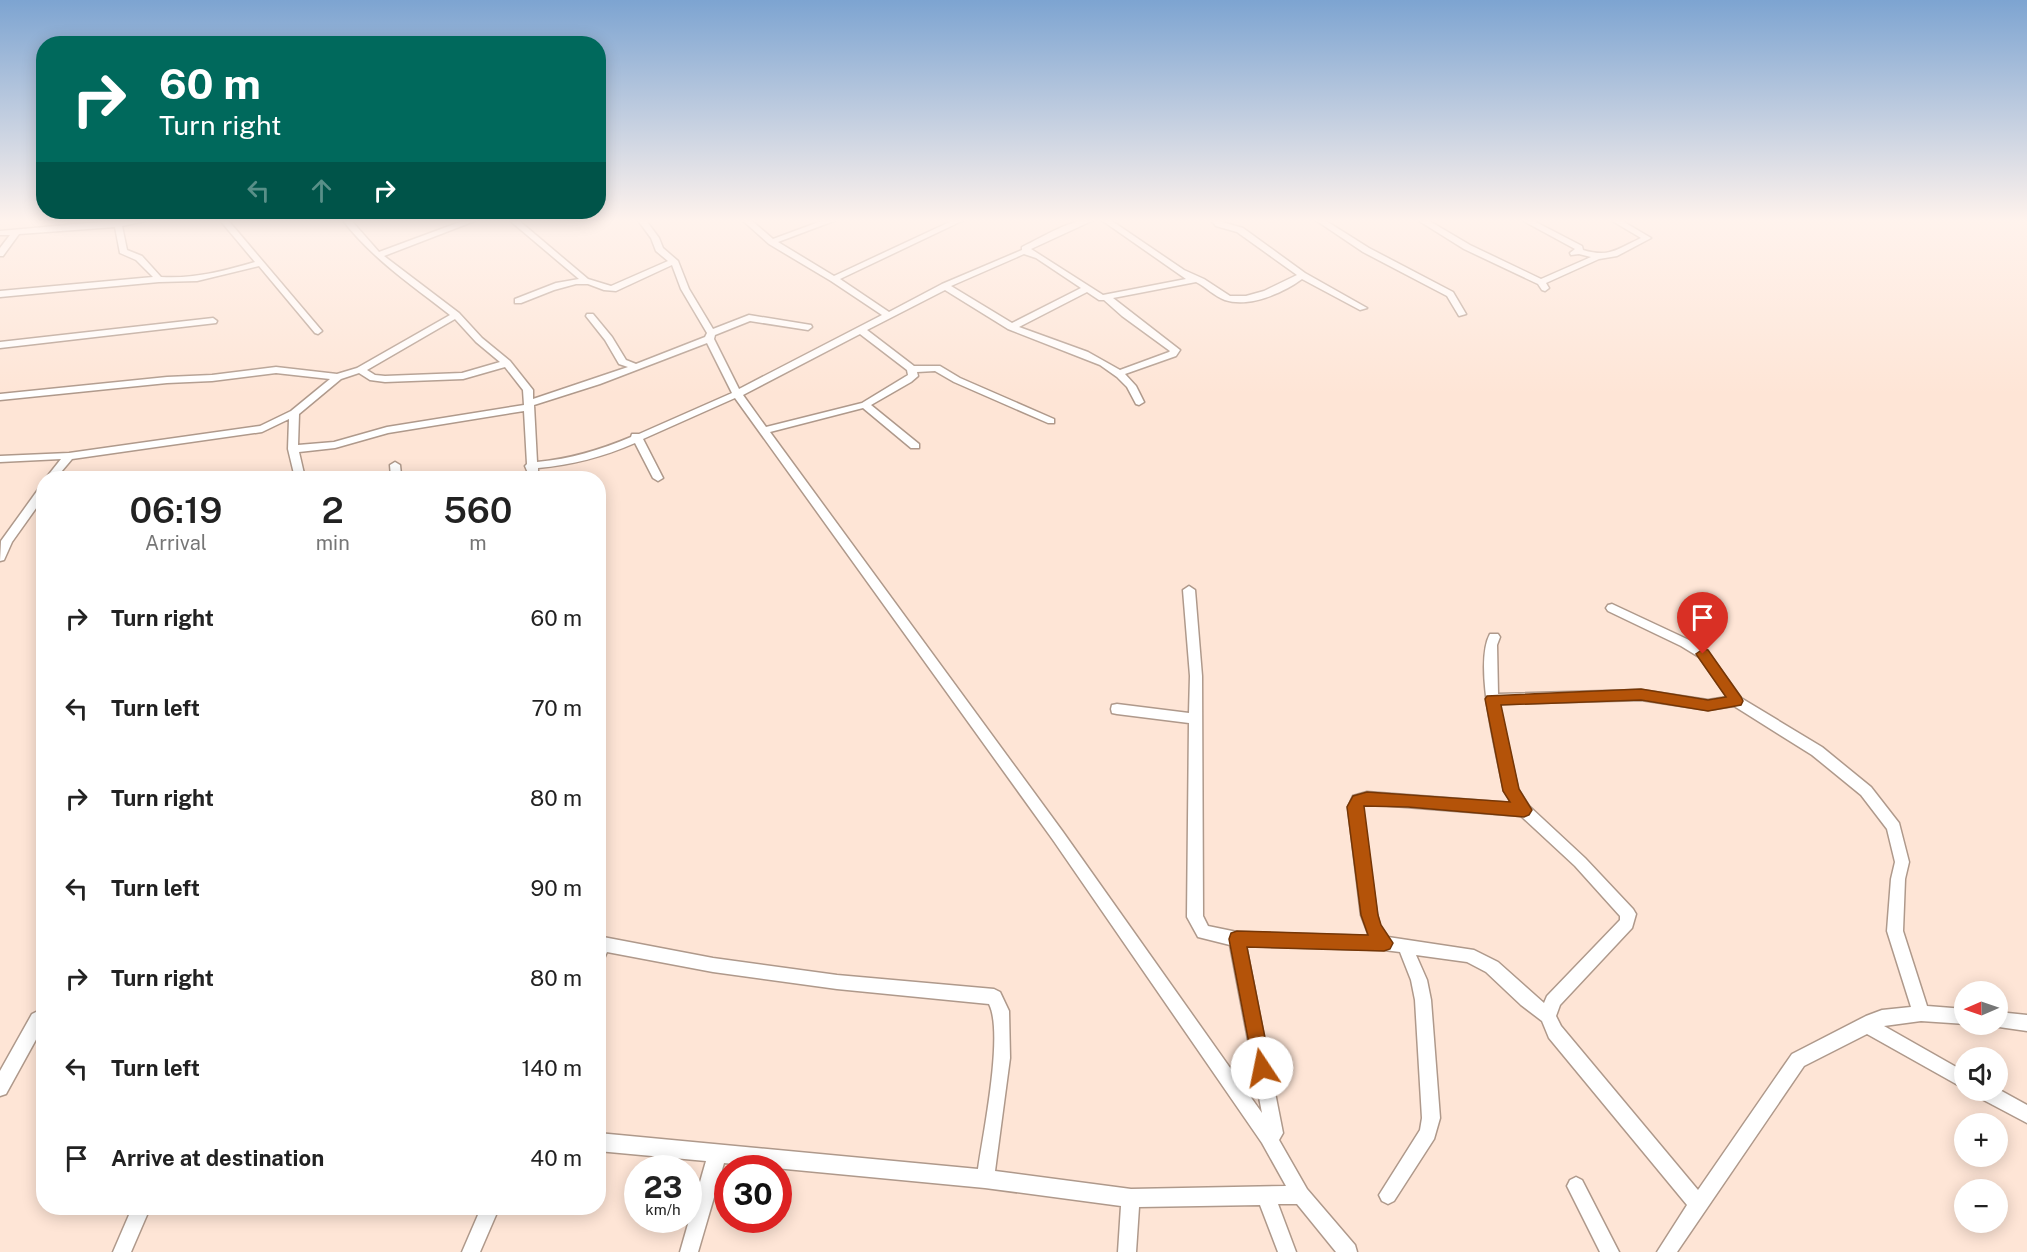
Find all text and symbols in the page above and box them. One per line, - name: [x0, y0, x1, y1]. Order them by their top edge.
- text: 60 m: [159, 59, 261, 108]
- icon: right: [60, 60, 138, 138]
- text: Turn right: [159, 109, 282, 141]
- icon: left: [242, 174, 275, 207]
- icon: ahead: [305, 174, 338, 207]
- icon: right: [368, 174, 401, 207]
- text: 06:19: [129, 489, 222, 531]
- text: 2: [322, 489, 344, 531]
- text: 560: [443, 489, 513, 531]
- text: Arrival: [145, 531, 207, 555]
- text: min: [316, 531, 350, 555]
- text: m: [469, 531, 486, 555]
- pin: [1677, 592, 1728, 654]
- icon: arrive: [1686, 601, 1719, 634]
- icon: right: [60, 602, 93, 635]
- text: Turn right: [111, 605, 214, 631]
- text: 60 m: [531, 605, 582, 631]
- icon: left: [60, 692, 93, 725]
- text: Turn left: [111, 695, 200, 721]
- text: 70 m: [531, 695, 582, 721]
- icon: right: [60, 782, 93, 815]
- text: Turn right: [111, 785, 214, 811]
- text: 80 m: [530, 785, 582, 811]
- icon: left: [60, 872, 93, 905]
- text: Turn left: [111, 875, 200, 901]
- text: 90 m: [531, 875, 582, 901]
- icon: right: [60, 962, 93, 995]
- text: Turn right: [111, 965, 214, 991]
- text: 80 m: [530, 965, 582, 991]
- north arrow: [1954, 981, 2008, 1035]
- map controls: [1954, 981, 2008, 1233]
- position arrow: [1230, 1036, 1294, 1100]
- button: sound: [1954, 1047, 2008, 1101]
- icon: left: [60, 1052, 93, 1085]
- text: Turn left: [111, 1055, 200, 1081]
- text: 140 m: [521, 1055, 582, 1081]
- button: +: [1954, 1113, 2008, 1167]
- icon: arrive: [60, 1142, 93, 1175]
- text: Arrive at destination: [111, 1145, 324, 1171]
- text: 40 m: [530, 1145, 582, 1171]
- speed limit sign: 30: [714, 1155, 792, 1233]
- text: 23: [643, 1169, 683, 1205]
- button: −: [1954, 1179, 2008, 1233]
- text: km/h: [645, 1201, 681, 1218]

